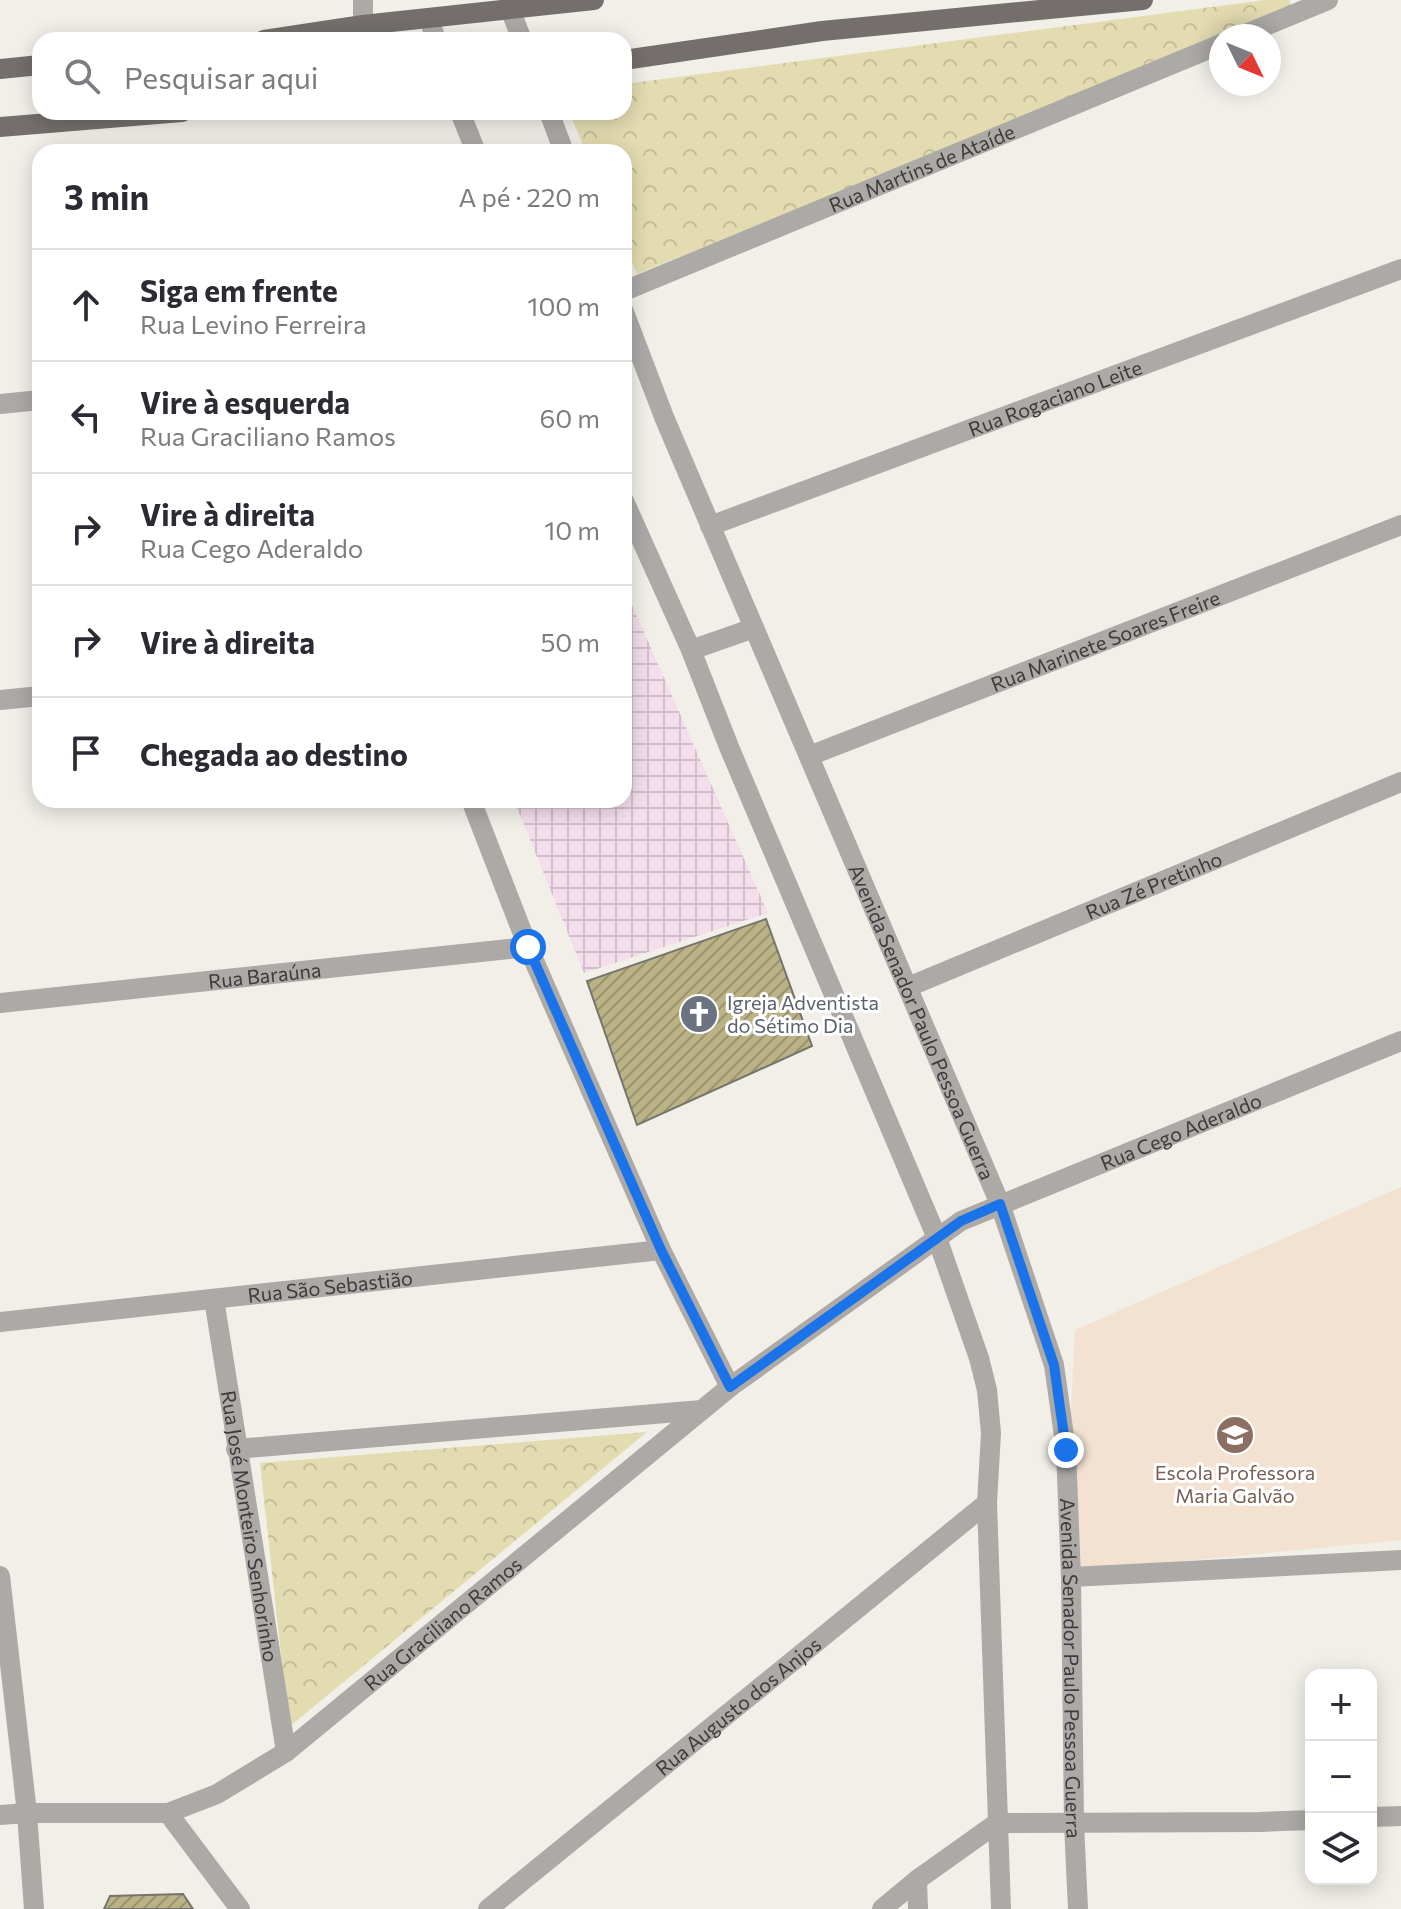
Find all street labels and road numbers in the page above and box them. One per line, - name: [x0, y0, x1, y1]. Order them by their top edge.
- street label: Rua Martins de Ataíde: [825, 119, 1018, 217]
- street label: Rua Rogaciano Leite: [965, 355, 1145, 441]
- street label: Rua Marinete Soares Freire: [987, 585, 1223, 696]
- street label: Rua Zé Pretinho: [1082, 846, 1225, 924]
- street label: Avenida Senador Paulo Pessoa Guerra: [844, 860, 1000, 1183]
- street label: Rua Baraúna: [207, 957, 322, 993]
- street label: Rua Cego Aderaldo: [1097, 1087, 1265, 1175]
- street label: Rua São Sebastião: [246, 1265, 414, 1307]
- street label: Rua José Monteiro Senhorinho: [217, 1389, 284, 1664]
- street label: Avenida Senador Paulo Pessoa Guerra: [1056, 1497, 1087, 1839]
- street label: Rua Graciliano Ramos: [359, 1552, 526, 1695]
- street label: Rua Augusto dos Anjos: [650, 1631, 825, 1780]

